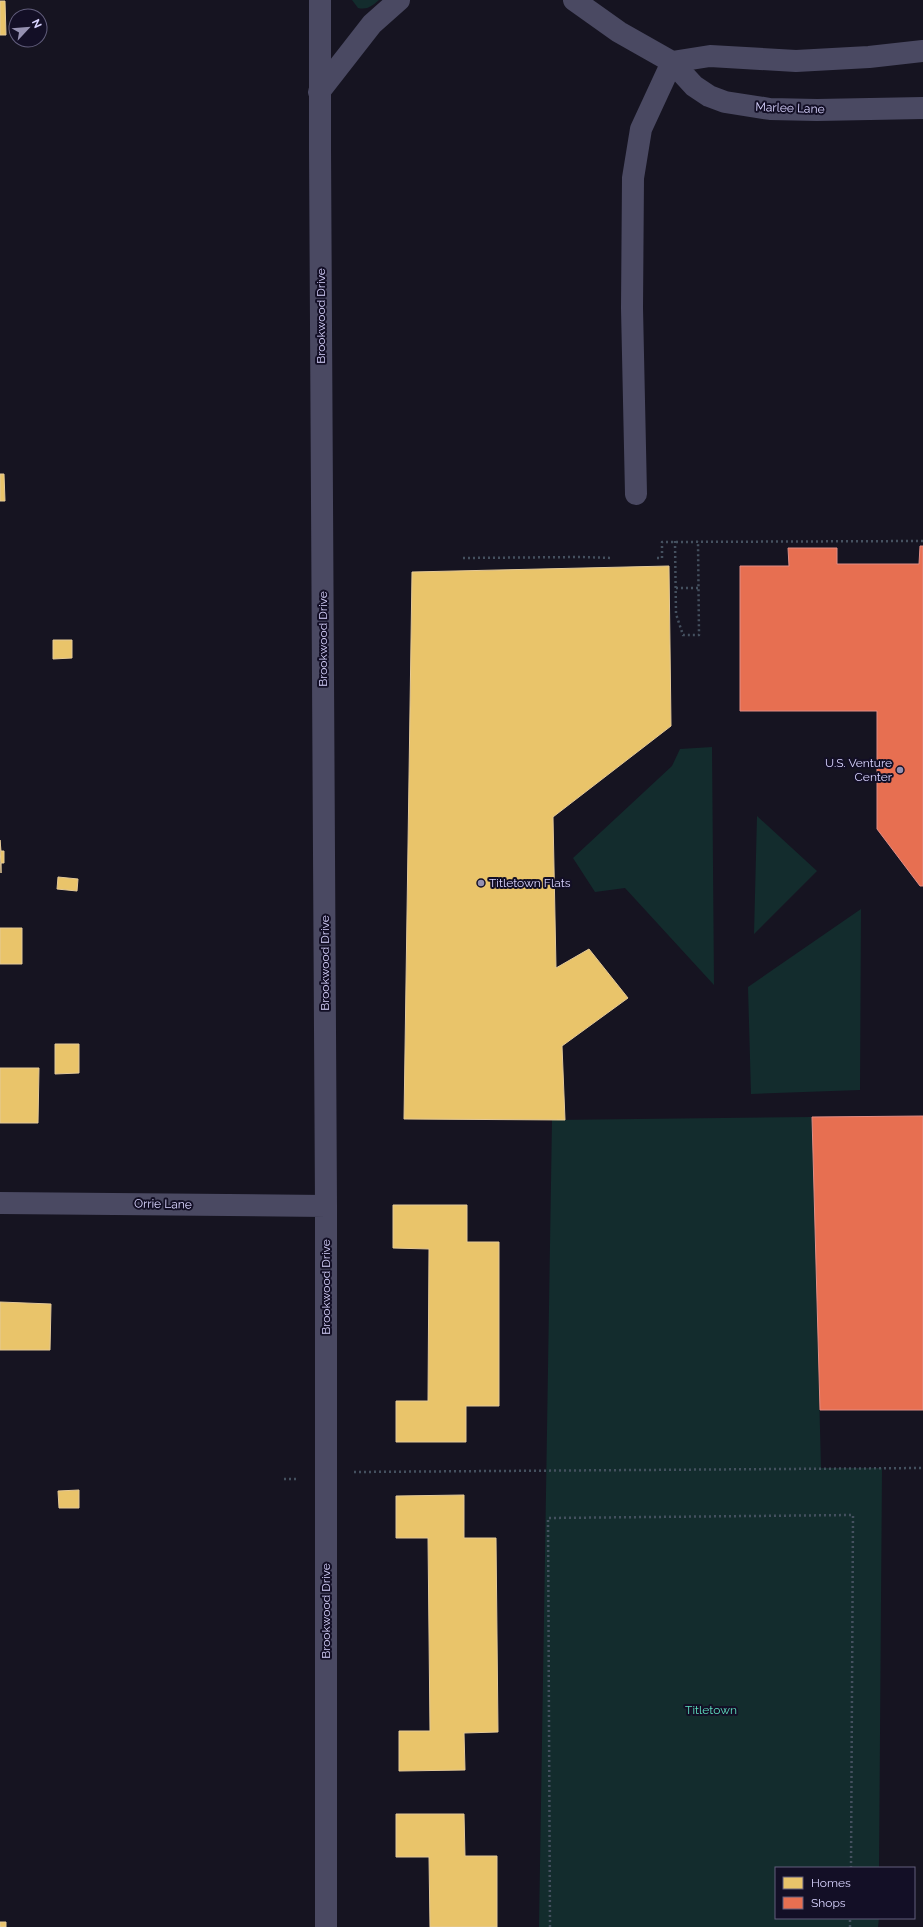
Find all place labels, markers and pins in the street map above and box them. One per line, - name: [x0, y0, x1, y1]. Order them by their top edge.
- place label: U.S. Venture Center: [825, 756, 893, 784]
- marker: U.S. Venture Center: [895, 765, 905, 775]
- place label: Titletown Flats: [489, 876, 571, 890]
- marker: Titletown Flats: [476, 878, 486, 888]

